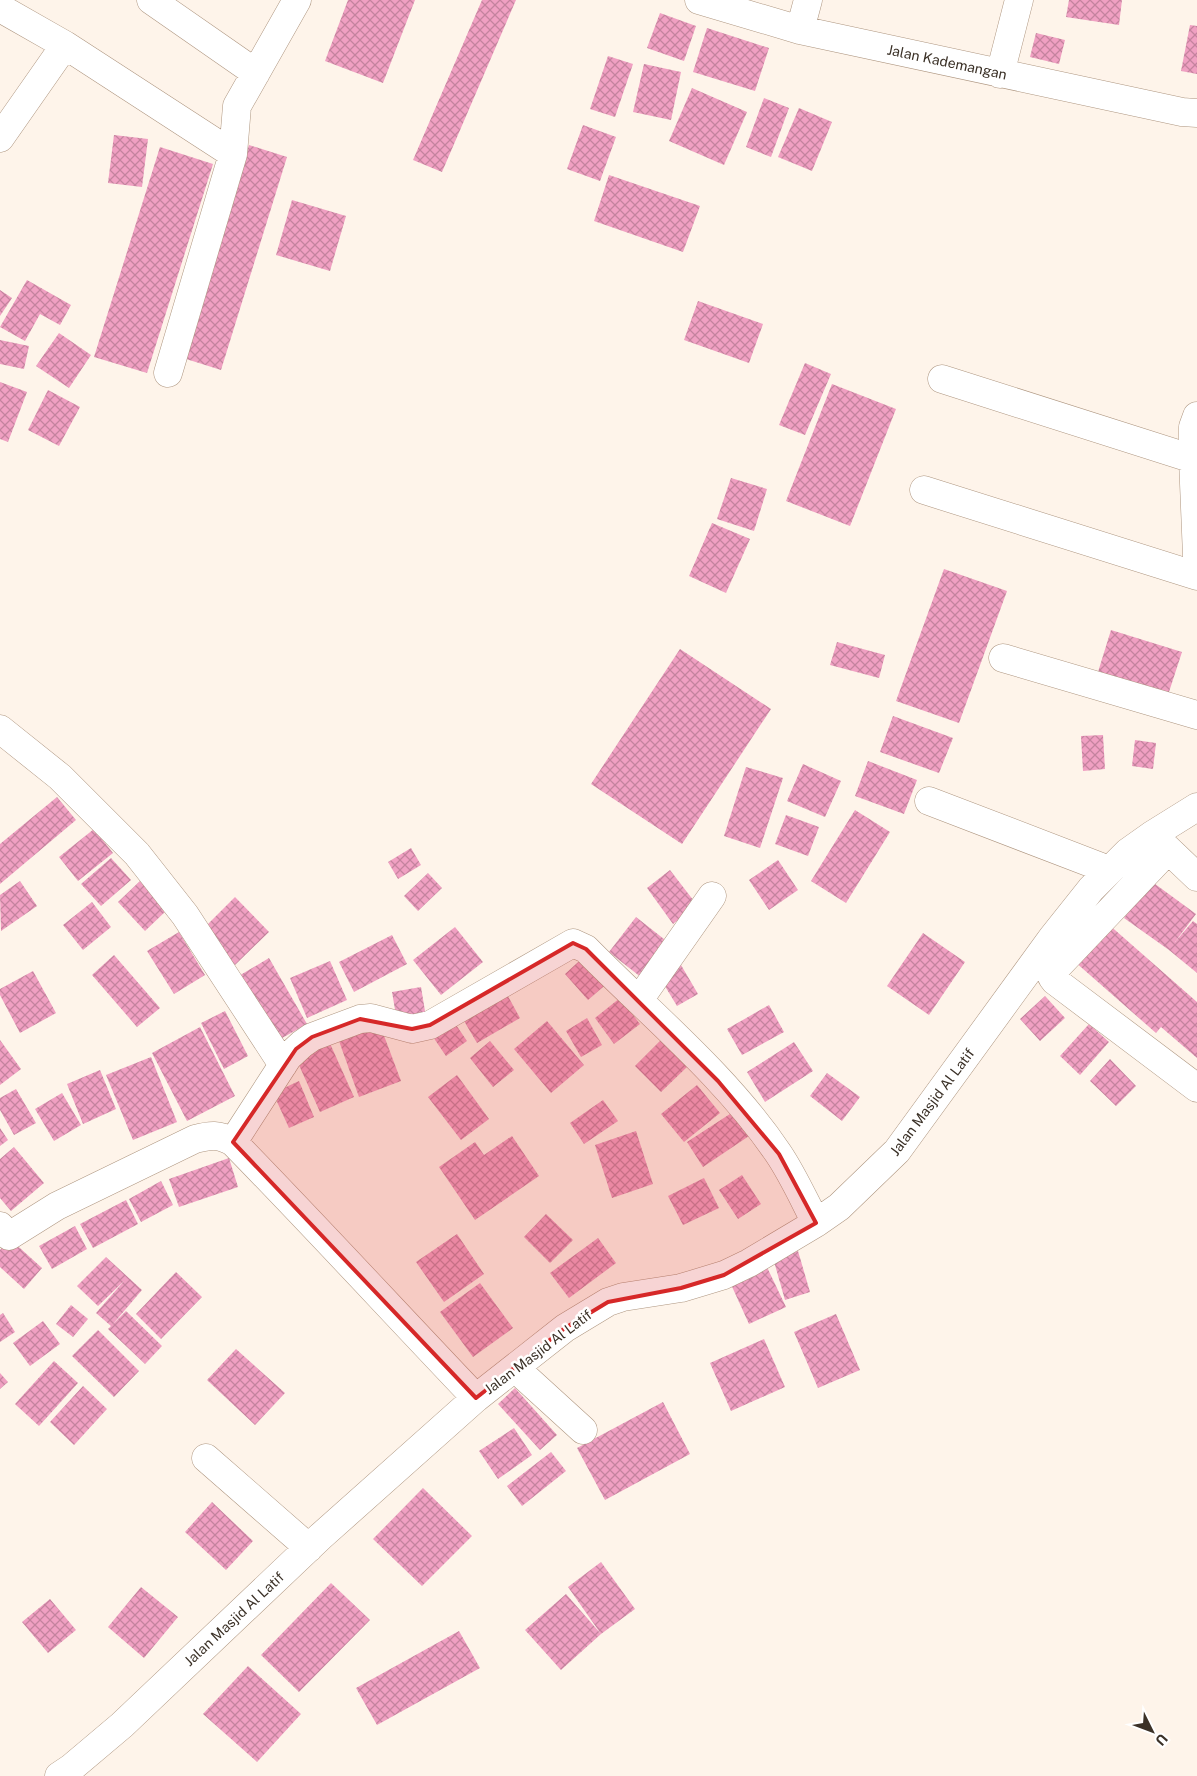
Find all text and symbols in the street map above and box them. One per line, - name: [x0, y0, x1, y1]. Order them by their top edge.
- street label: Jalan Kademangan: [886, 41, 1008, 83]
- street label: Jalan Masjid Al Latif: [886, 1045, 978, 1159]
- street label: Jalan Masjid Al Latif: [481, 1306, 595, 1398]
- street label: Jalan Masjid Al Latif: [181, 1569, 287, 1669]
- north arrow: [1127, 1706, 1177, 1756]
- text: U: [1152, 1731, 1171, 1749]

